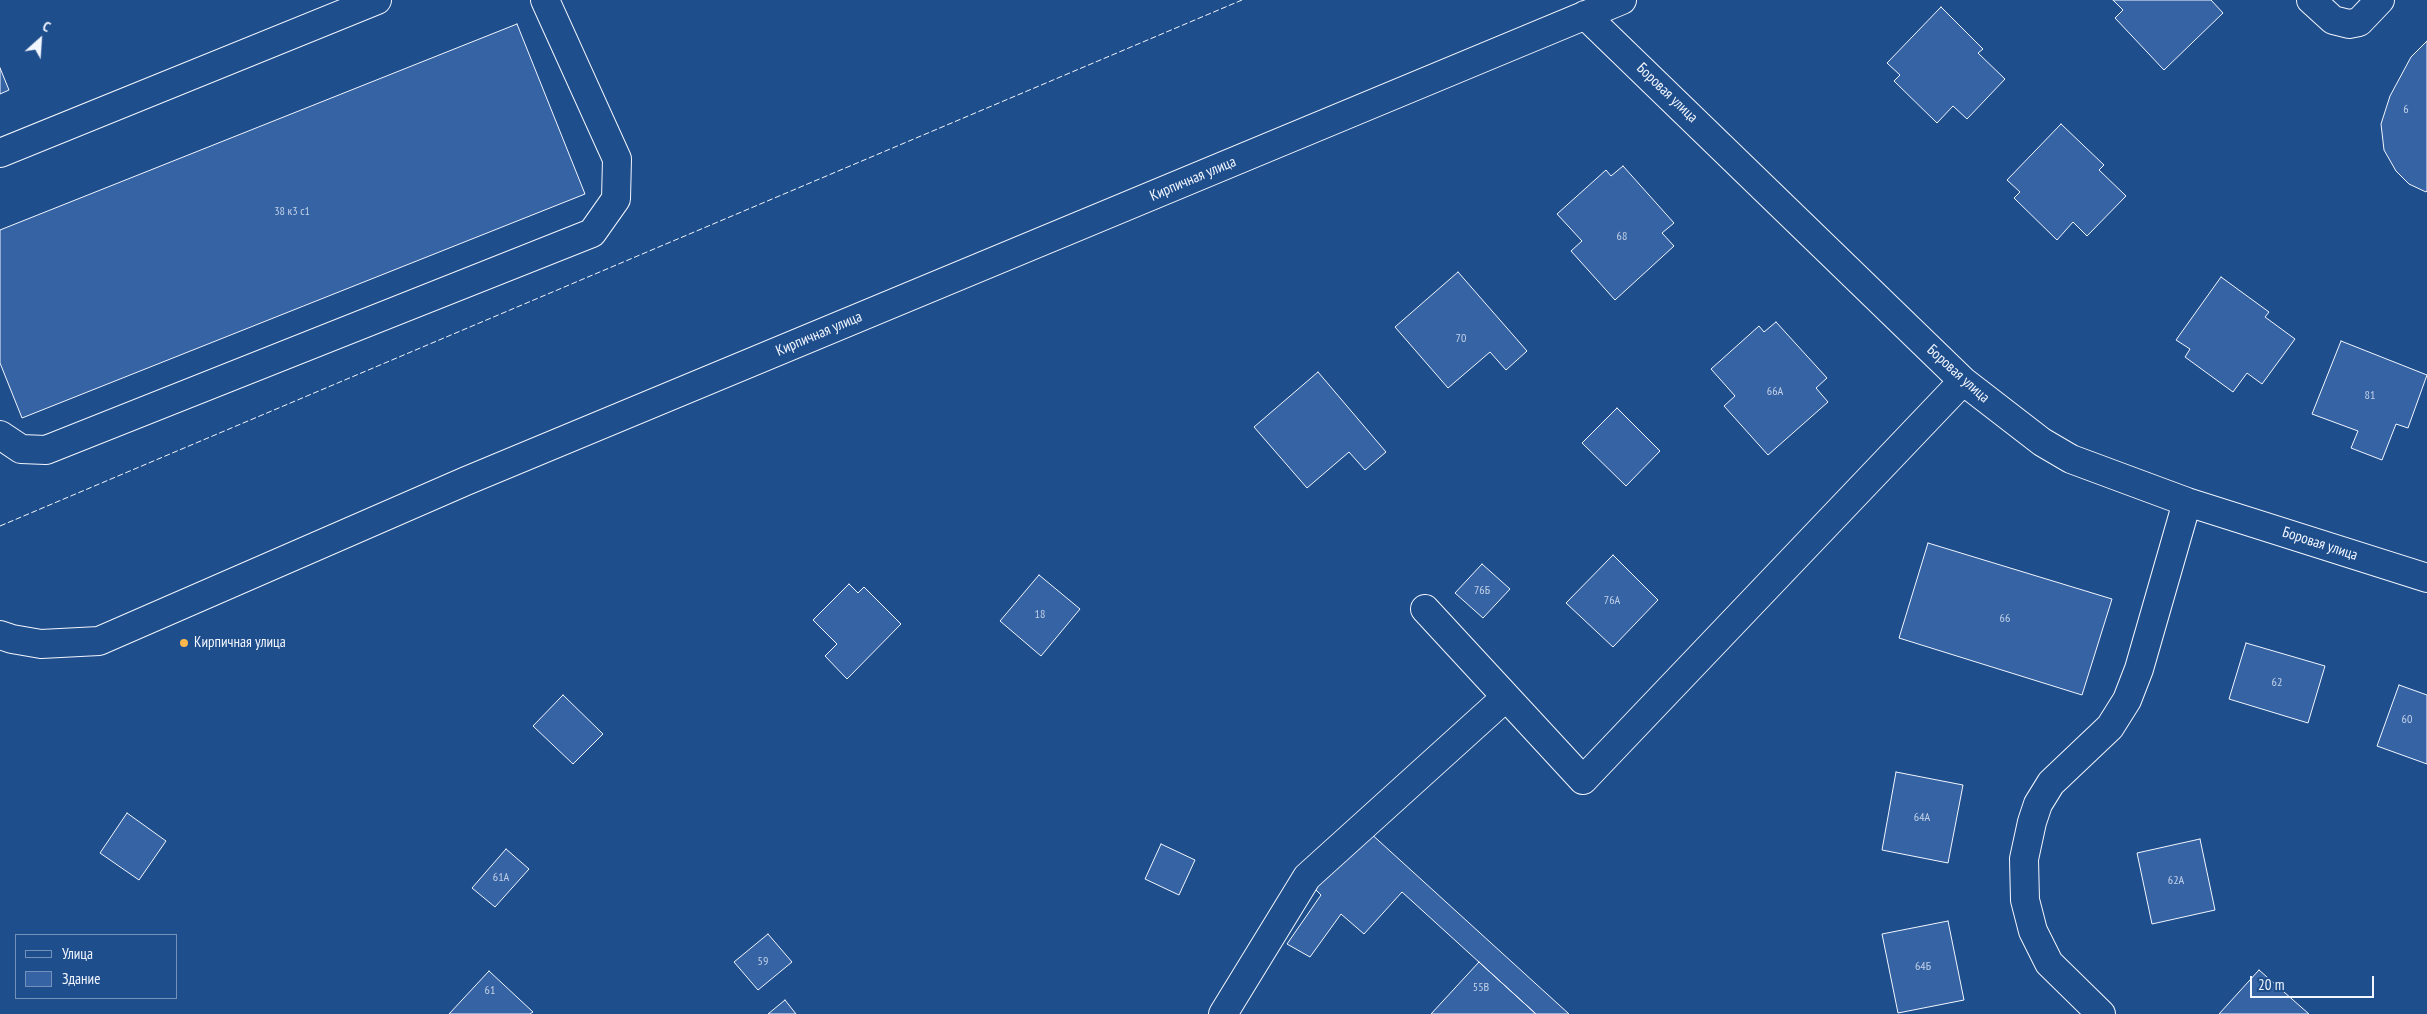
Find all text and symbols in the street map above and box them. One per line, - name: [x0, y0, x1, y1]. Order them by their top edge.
- north arrow: [15, 15, 65, 65]
- text: С: [40, 17, 53, 36]
- street label: Боровая улица: [1633, 59, 1701, 127]
- house number: 6: [2403, 103, 2409, 117]
- street label: Кирпичная улица: [1147, 153, 1239, 205]
- house number: 38 к3 с1: [274, 205, 310, 219]
- house number: 68: [1617, 230, 1627, 244]
- street label: Кирпичная улица: [773, 308, 865, 360]
- house number: 70: [1456, 332, 1466, 346]
- street label: Боровая улица: [1923, 341, 1993, 407]
- house number: 66А: [1767, 385, 1783, 399]
- house number: 81: [2365, 389, 2375, 403]
- street label: Боровая улица: [2280, 523, 2360, 565]
- house number: 76Б: [1474, 584, 1490, 598]
- house number: 76А: [1604, 594, 1620, 608]
- house number: 18: [1035, 608, 1045, 622]
- house number: 66: [2000, 612, 2010, 626]
- place label: Кирпичная улица: [194, 634, 286, 652]
- marker: Кирпичная улица: [178, 637, 190, 649]
- house number: 62: [2272, 676, 2282, 690]
- house number: 60: [2402, 713, 2412, 727]
- house number: 64А: [1914, 811, 1930, 825]
- house number: 61А: [493, 871, 509, 885]
- house number: 62А: [2168, 874, 2184, 888]
- legend: [15, 934, 178, 999]
- text: Улица: [62, 944, 93, 963]
- house number: 59: [758, 955, 768, 969]
- house number: 64Б: [1915, 960, 1931, 974]
- scale bar: [2252, 966, 2376, 998]
- text: Здание: [62, 969, 100, 988]
- text: 20 m: [2258, 975, 2284, 994]
- house number: 55В: [1473, 981, 1489, 995]
- house number: 61: [485, 984, 495, 998]

